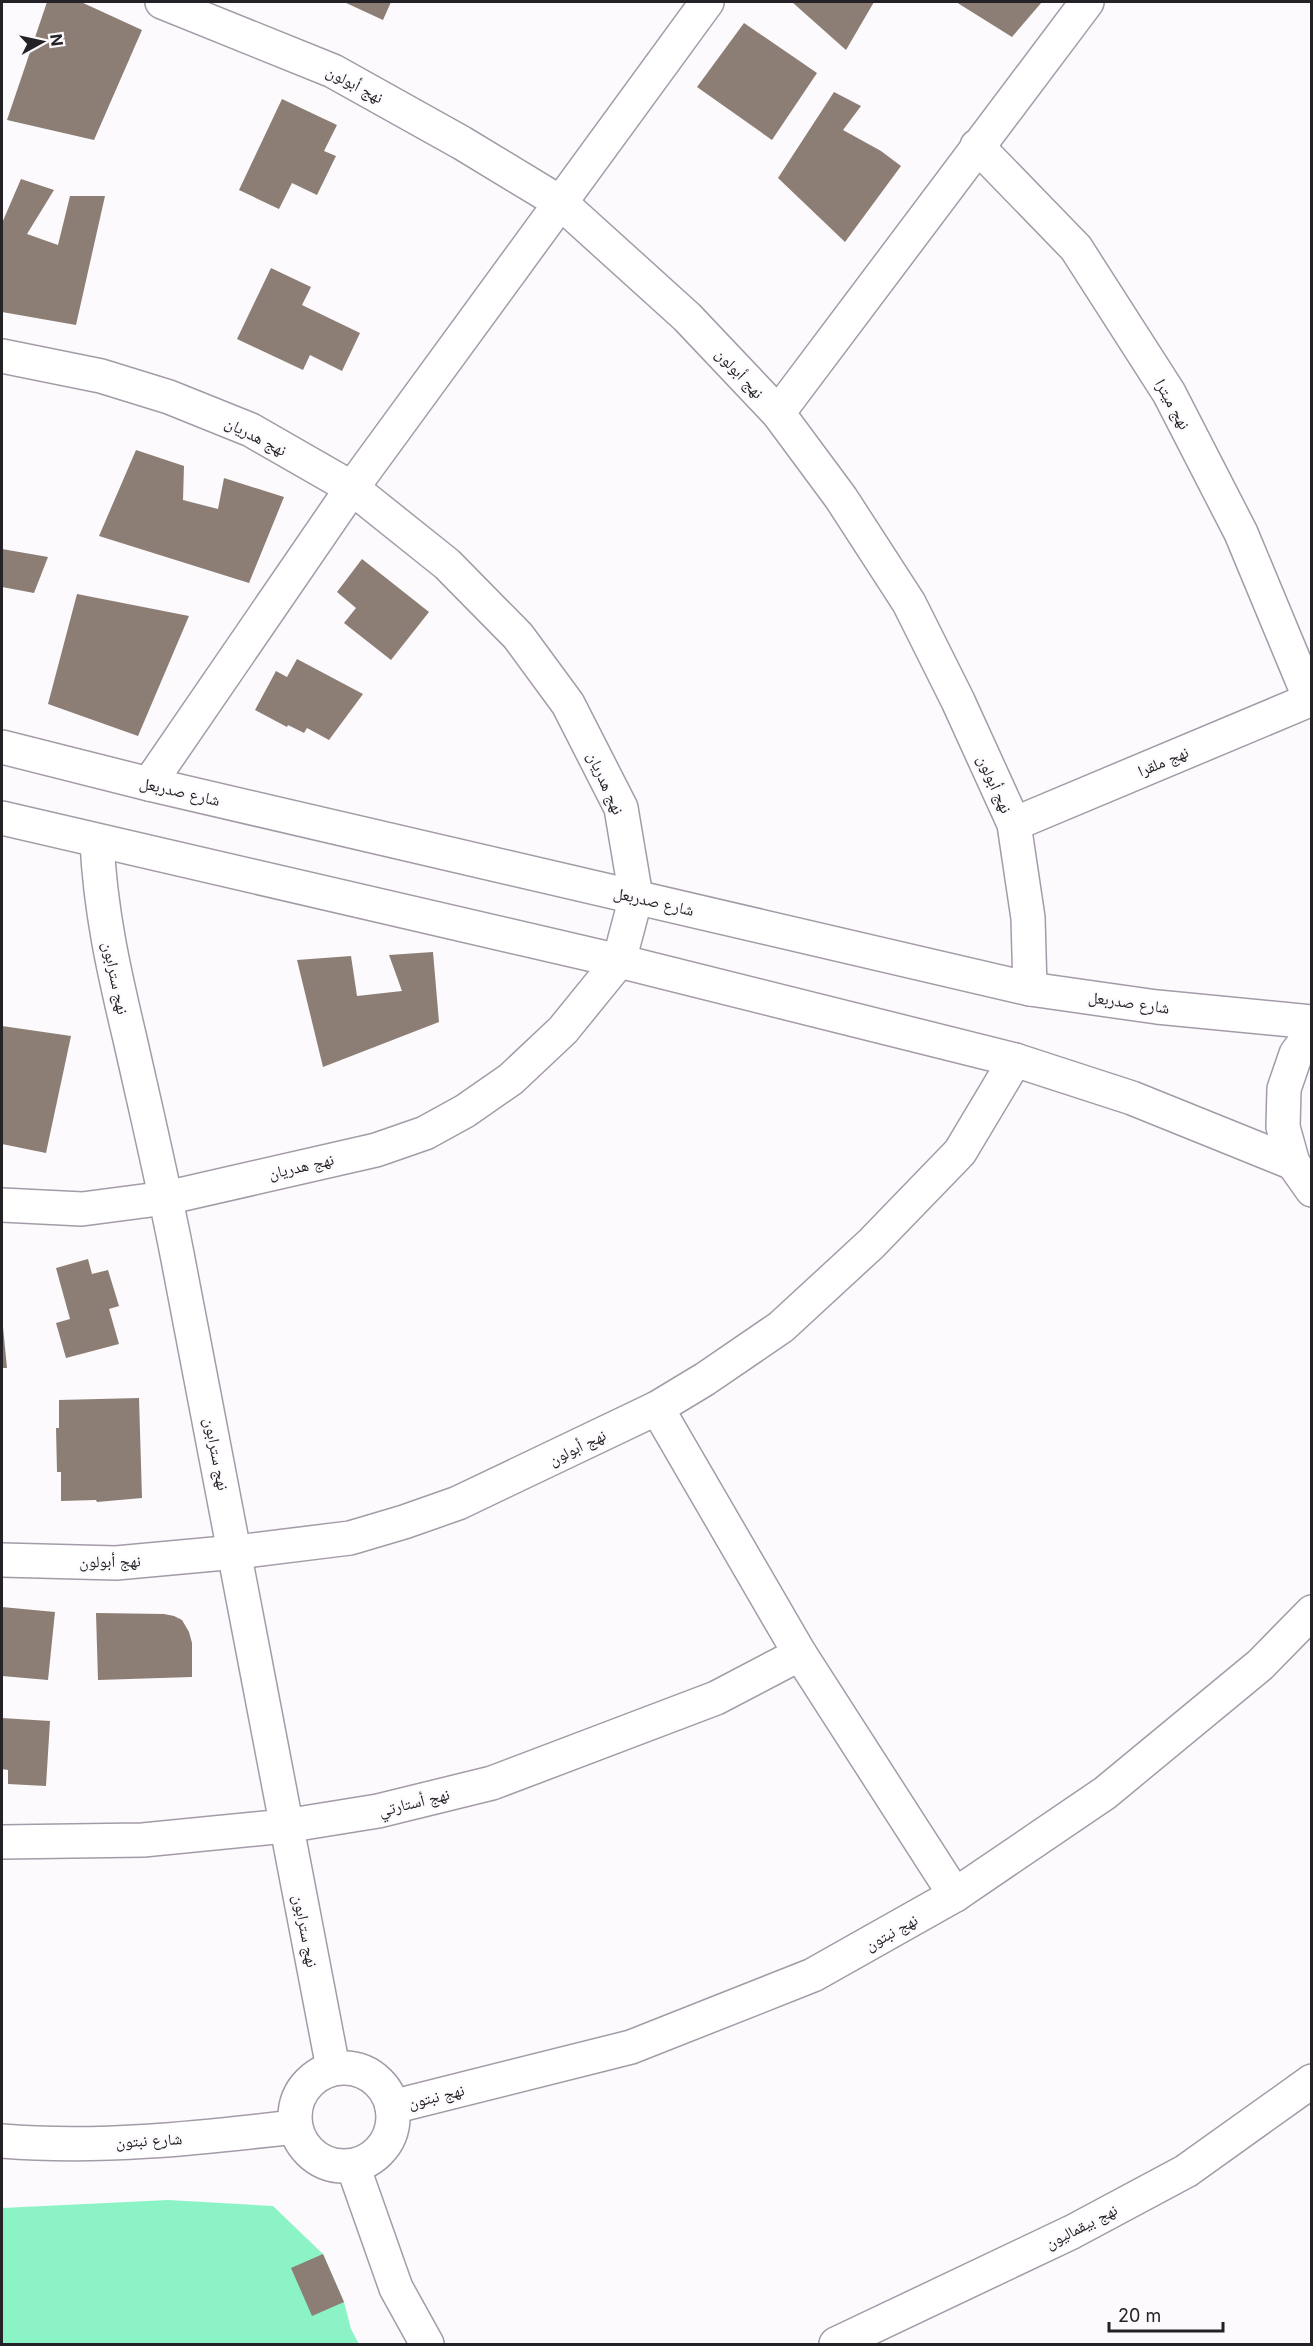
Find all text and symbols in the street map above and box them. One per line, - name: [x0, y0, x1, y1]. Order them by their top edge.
- north arrow: [12, 12, 72, 72]
- text: N: [46, 32, 68, 47]
- street label: نهج أبولون: [323, 61, 387, 108]
- street label: نهج أبولون: [711, 344, 768, 403]
- street label: نهج ميترا: [1150, 375, 1195, 433]
- street label: نهج هدريان: [221, 412, 290, 461]
- street label: نهج ملقرا: [1135, 741, 1192, 782]
- street label: نهج هدريان: [582, 749, 629, 818]
- street label: نهج أبولون: [972, 752, 1017, 817]
- street label: شارع صدربعل: [138, 772, 222, 811]
- street label: شارع صدربعل: [612, 882, 696, 921]
- street label: نهج سترابون: [98, 940, 133, 1016]
- street label: شارع صدربعل: [1087, 986, 1171, 1019]
- street label: نهج هدريان: [266, 1149, 336, 1184]
- street label: نهج سترابون: [199, 1416, 234, 1492]
- street label: نهج أبولون: [545, 1425, 610, 1470]
- street label: نهج أبولون: [79, 1550, 141, 1573]
- street label: نهج أستارتي: [376, 1784, 452, 1823]
- street label: نهج سترابون: [288, 1893, 323, 1969]
- street label: نهج نبتون: [861, 1909, 921, 1956]
- street label: نهج نبتون: [406, 2079, 466, 2114]
- street label: شارع نبتون: [115, 2128, 183, 2153]
- street label: نهج بيقماليون: [1041, 2199, 1121, 2254]
- scale bar: [1109, 2295, 1223, 2333]
- text: 20 m: [1118, 2305, 1161, 2326]

